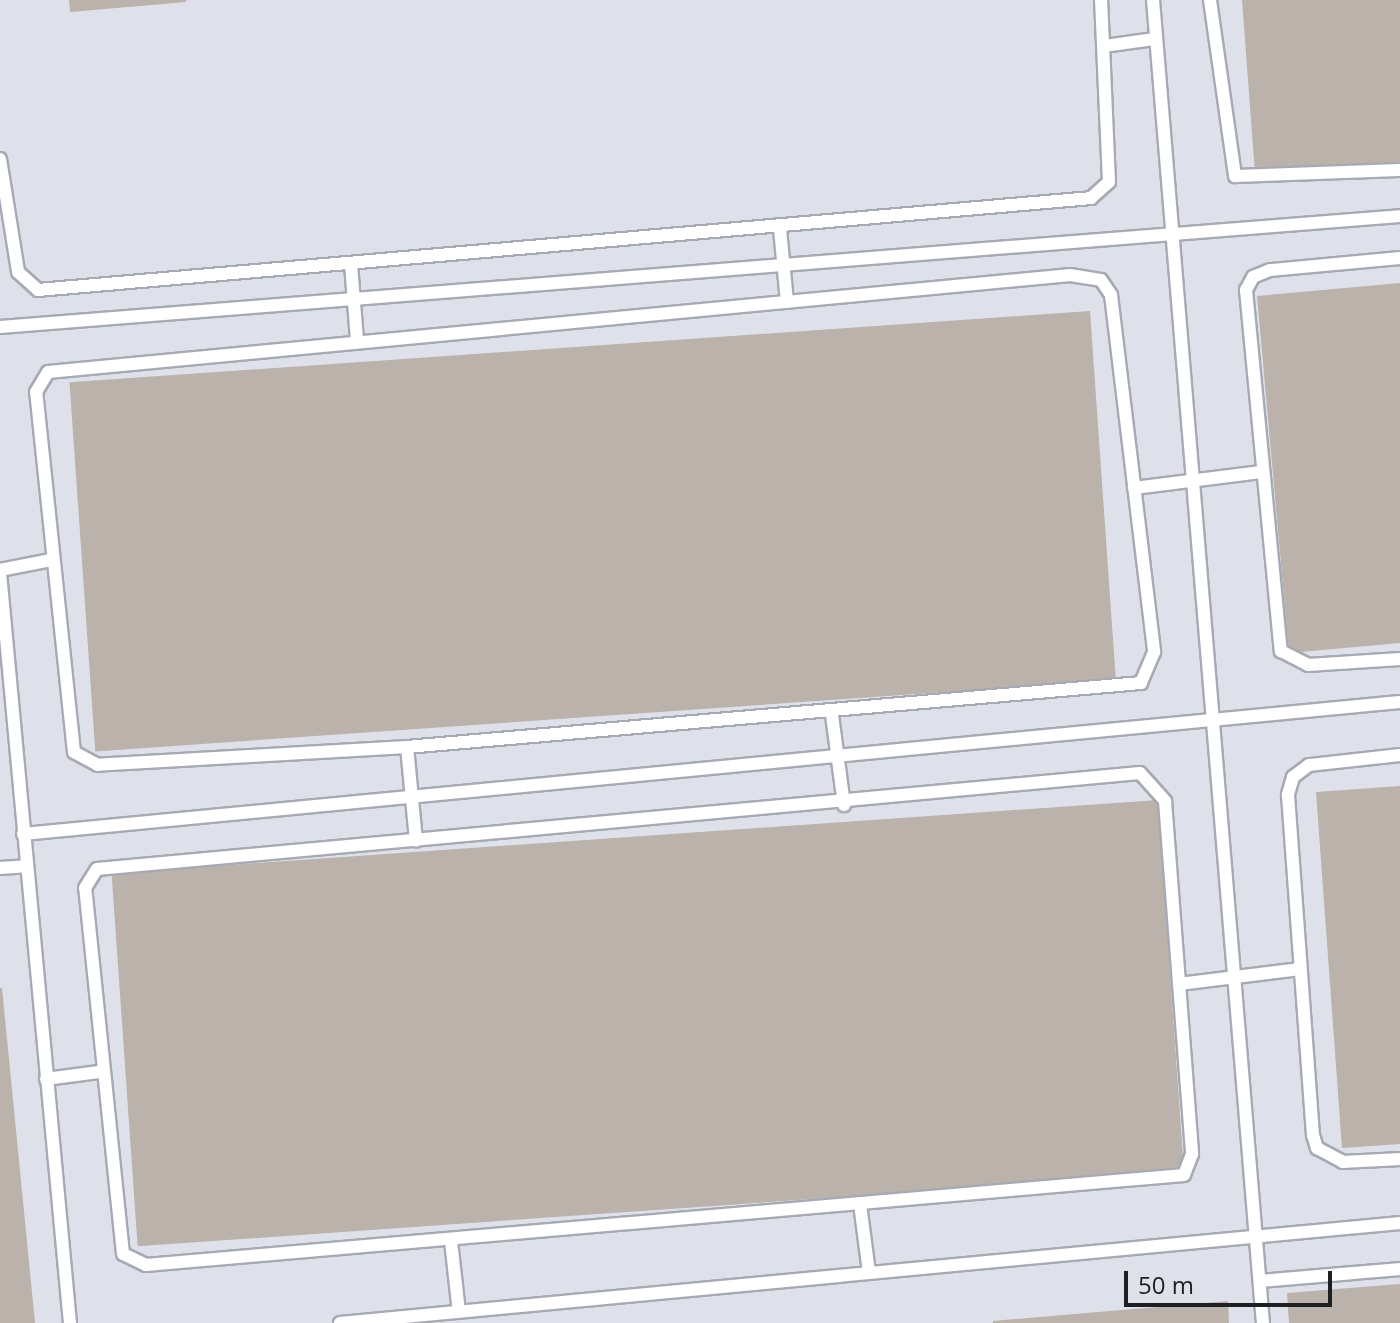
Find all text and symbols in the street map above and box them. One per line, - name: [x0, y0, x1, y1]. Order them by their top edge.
- scale bar: [1128, 1255, 1336, 1305]
- text: 50 m: [1138, 1268, 1194, 1301]

